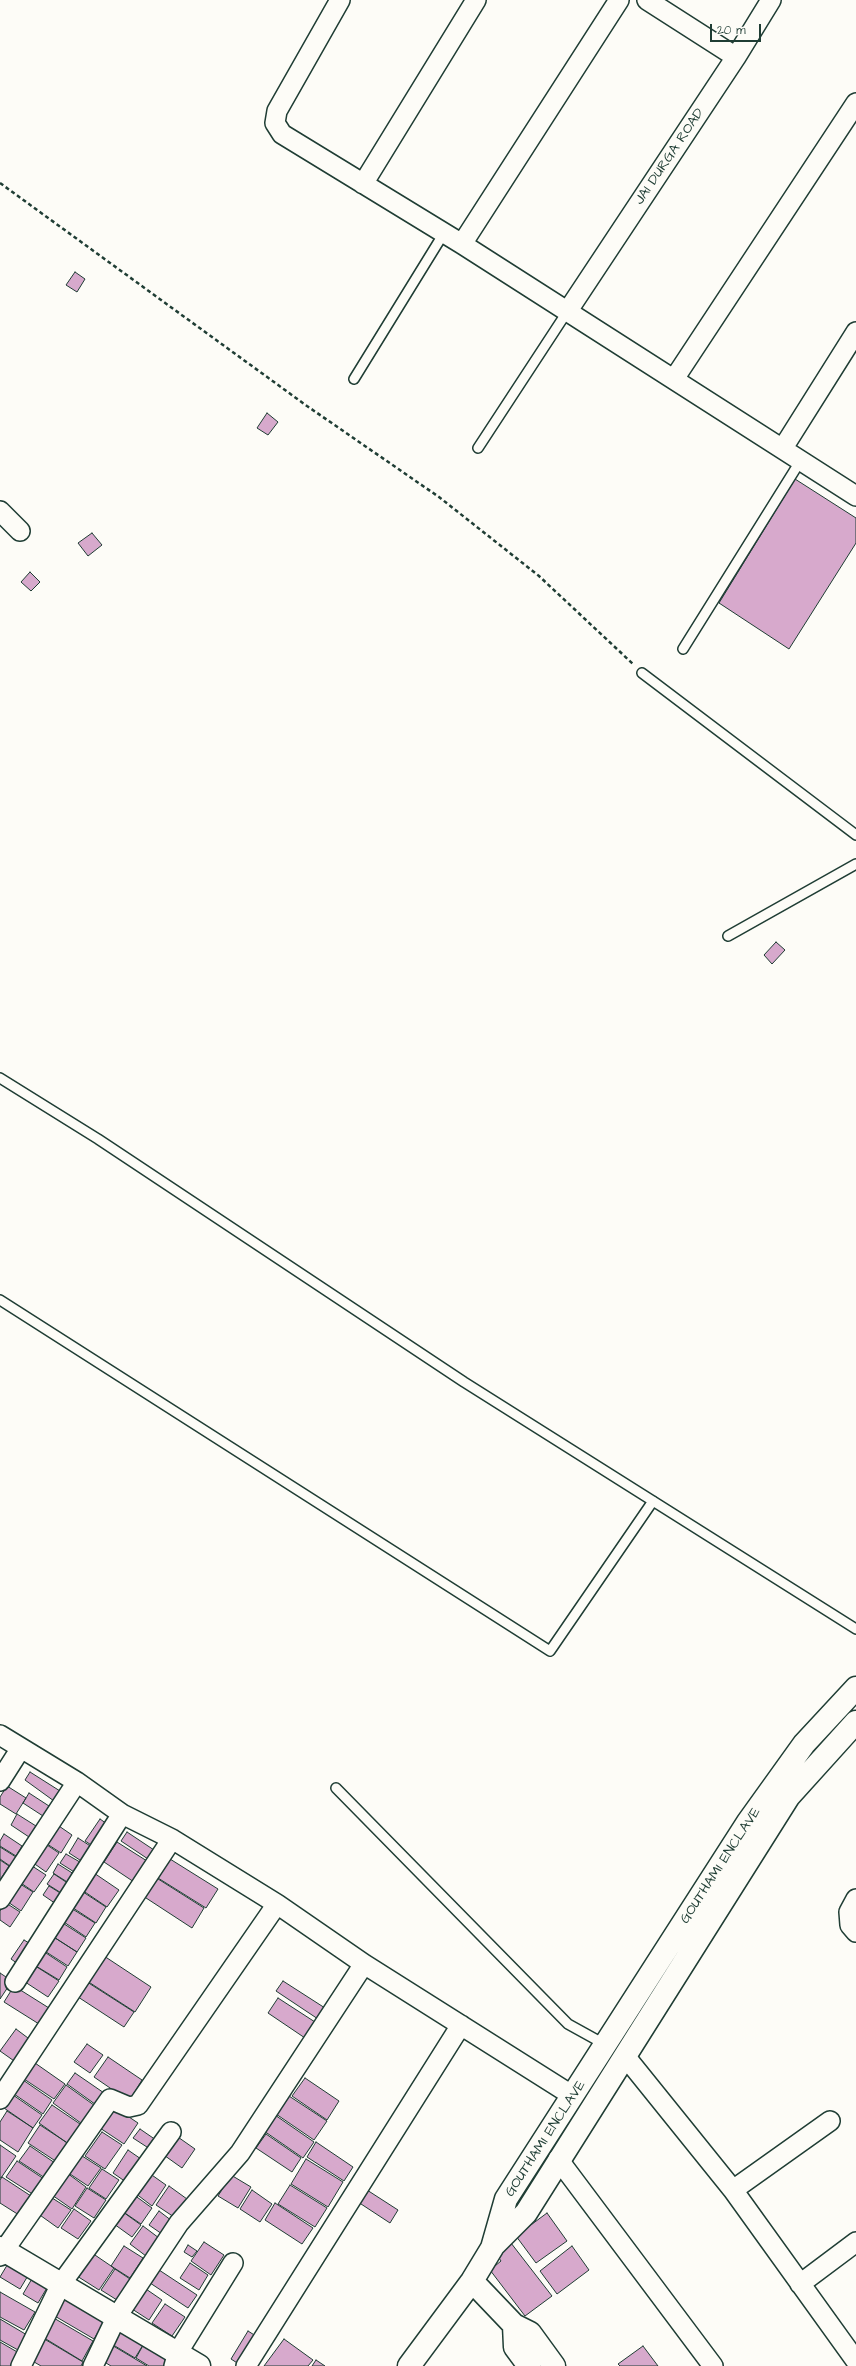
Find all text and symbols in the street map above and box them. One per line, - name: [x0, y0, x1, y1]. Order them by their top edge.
- scale bar: [712, 16, 763, 42]
- text: 20 m: [717, 22, 746, 39]
- street label: JAI DURGA ROAD: [632, 106, 708, 208]
- street label: GOUTHAMI ENCLAVE: [677, 1805, 765, 1927]
- street label: GOUTHAMI ENCLAVE: [502, 2078, 590, 2200]

